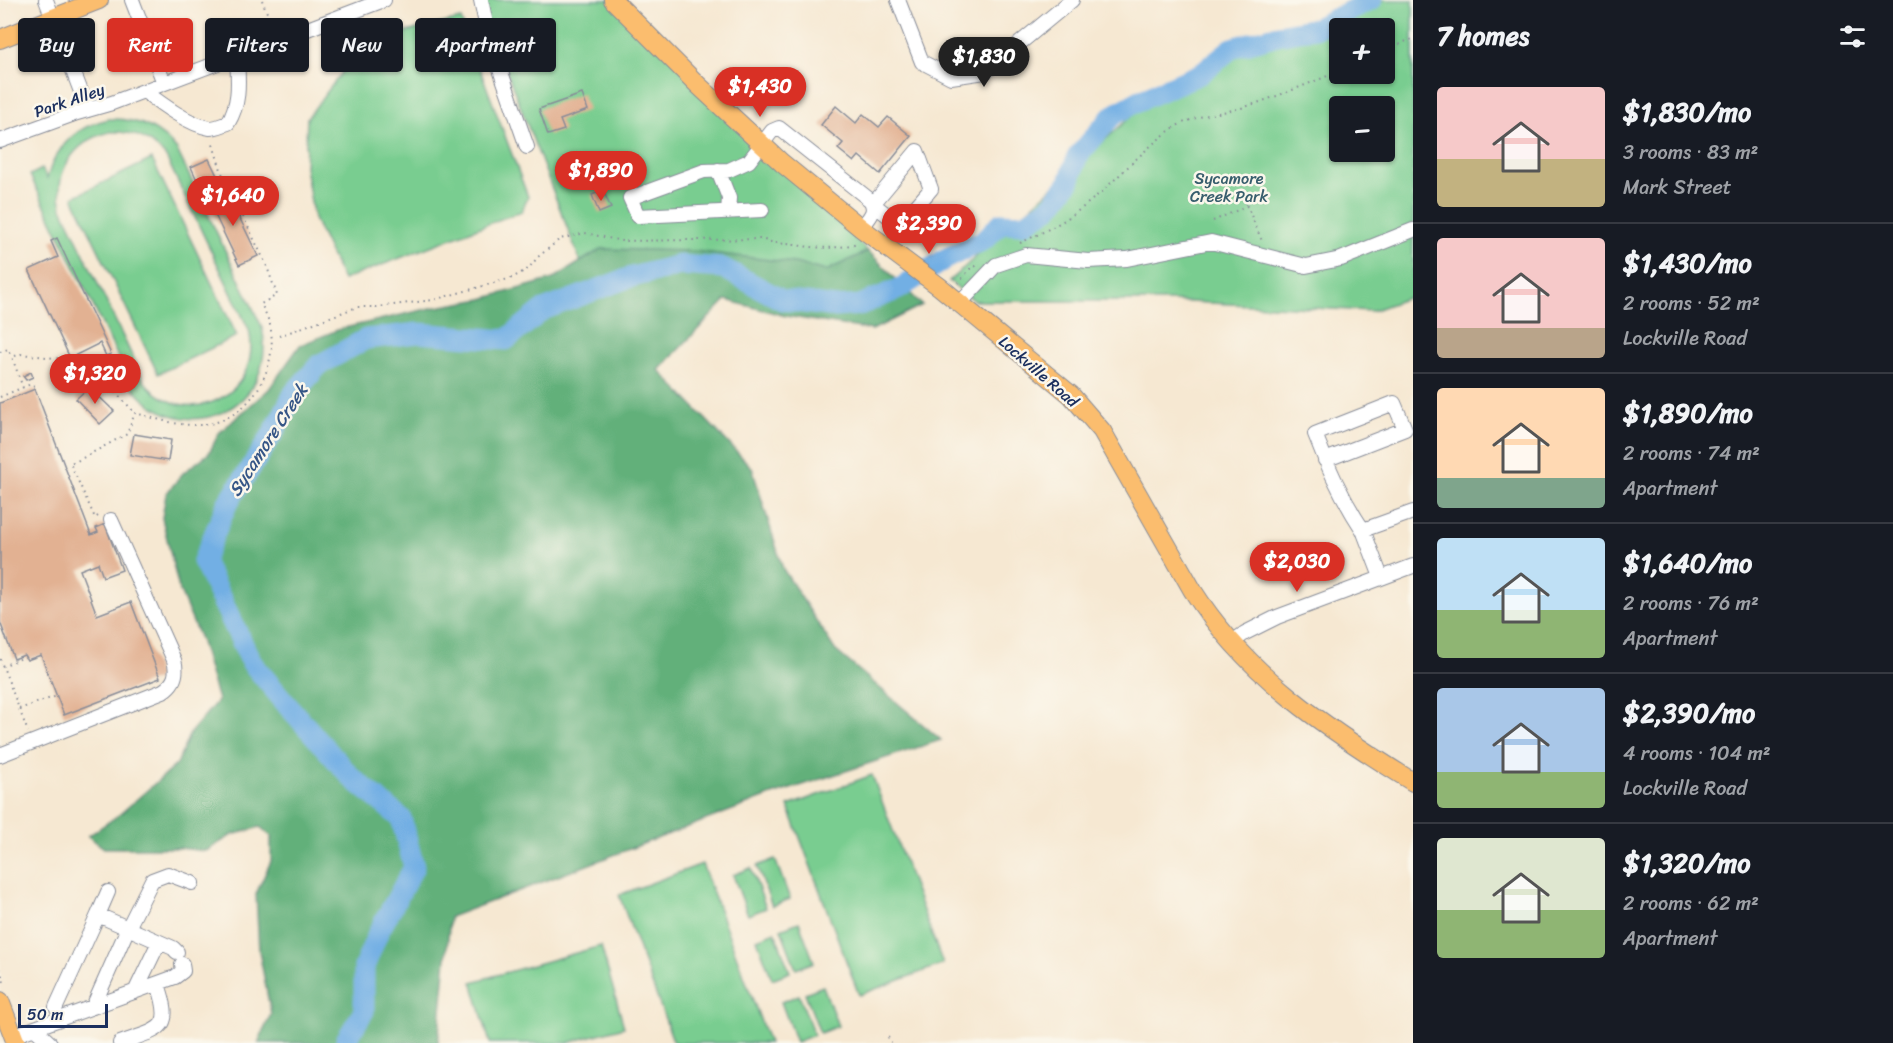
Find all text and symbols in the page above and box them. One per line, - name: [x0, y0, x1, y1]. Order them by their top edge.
- text: 7 homes: [1437, 13, 1529, 59]
- chip: Buy: [18, 18, 95, 72]
- chip: Rent: [107, 18, 193, 72]
- chip: Filters: [205, 18, 309, 72]
- chip: New: [321, 18, 403, 72]
- chip: Apartment: [415, 18, 556, 72]
- map controls: [1329, 18, 1395, 162]
- button: +: [1329, 18, 1395, 84]
- icon: filters: [1836, 20, 1869, 53]
- pin: $1,830: [935, 37, 1033, 88]
- text: $1,830: [952, 39, 1016, 74]
- pin: $1,430: [711, 67, 809, 118]
- text: $1,430: [728, 69, 792, 104]
- street label: Park Alley: [30, 75, 109, 126]
- text: $1,830/mo: [1623, 89, 1751, 135]
- button: −: [1329, 96, 1395, 162]
- icon: home: [1485, 111, 1557, 183]
- text: 3 rooms · 83 m²: [1623, 135, 1758, 170]
- pin: $1,890: [552, 151, 650, 202]
- text: $1,890: [569, 153, 633, 188]
- park label: Sycamore Creek Park: [1190, 164, 1269, 211]
- text: Mark Street: [1623, 170, 1732, 205]
- pin: $1,640: [184, 176, 282, 227]
- text: $1,640: [201, 178, 265, 213]
- pin: $2,390: [880, 204, 978, 255]
- text: $2,390: [896, 206, 962, 241]
- text: $1,430/mo: [1623, 240, 1752, 286]
- icon: home: [1485, 262, 1557, 334]
- text: 2 rooms · 52 m²: [1623, 286, 1760, 321]
- text: Lockville Road: [1623, 321, 1747, 356]
- street label: Lockville Road: [992, 328, 1087, 416]
- pin: $1,320: [46, 354, 144, 405]
- text: $1,320: [64, 356, 126, 391]
- water label: Sycamore Creek: [219, 376, 317, 503]
- text: $1,890/mo: [1623, 390, 1753, 436]
- icon: home: [1485, 412, 1557, 484]
- text: 2 rooms · 74 m²: [1623, 436, 1760, 471]
- text: Apartment: [1623, 471, 1717, 506]
- text: $1,640/mo: [1623, 540, 1752, 586]
- pin: $2,030: [1248, 542, 1346, 593]
- text: $2,030: [1264, 544, 1330, 579]
- icon: home: [1485, 562, 1557, 634]
- text: 2 rooms · 76 m²: [1623, 586, 1759, 621]
- text: Apartment: [1623, 621, 1717, 656]
- text: $2,390/mo: [1623, 690, 1755, 736]
- icon: home: [1485, 712, 1557, 784]
- text: 4 rooms · 104 m²: [1623, 736, 1771, 771]
- text: Lockville Road: [1623, 771, 1747, 806]
- text: $1,320/mo: [1623, 840, 1750, 886]
- icon: home: [1485, 862, 1557, 934]
- text: 2 rooms · 62 m²: [1623, 886, 1759, 921]
- text: Apartment: [1623, 921, 1717, 956]
- text: 50 m: [27, 1000, 63, 1029]
- scale bar: [18, 1001, 108, 1028]

